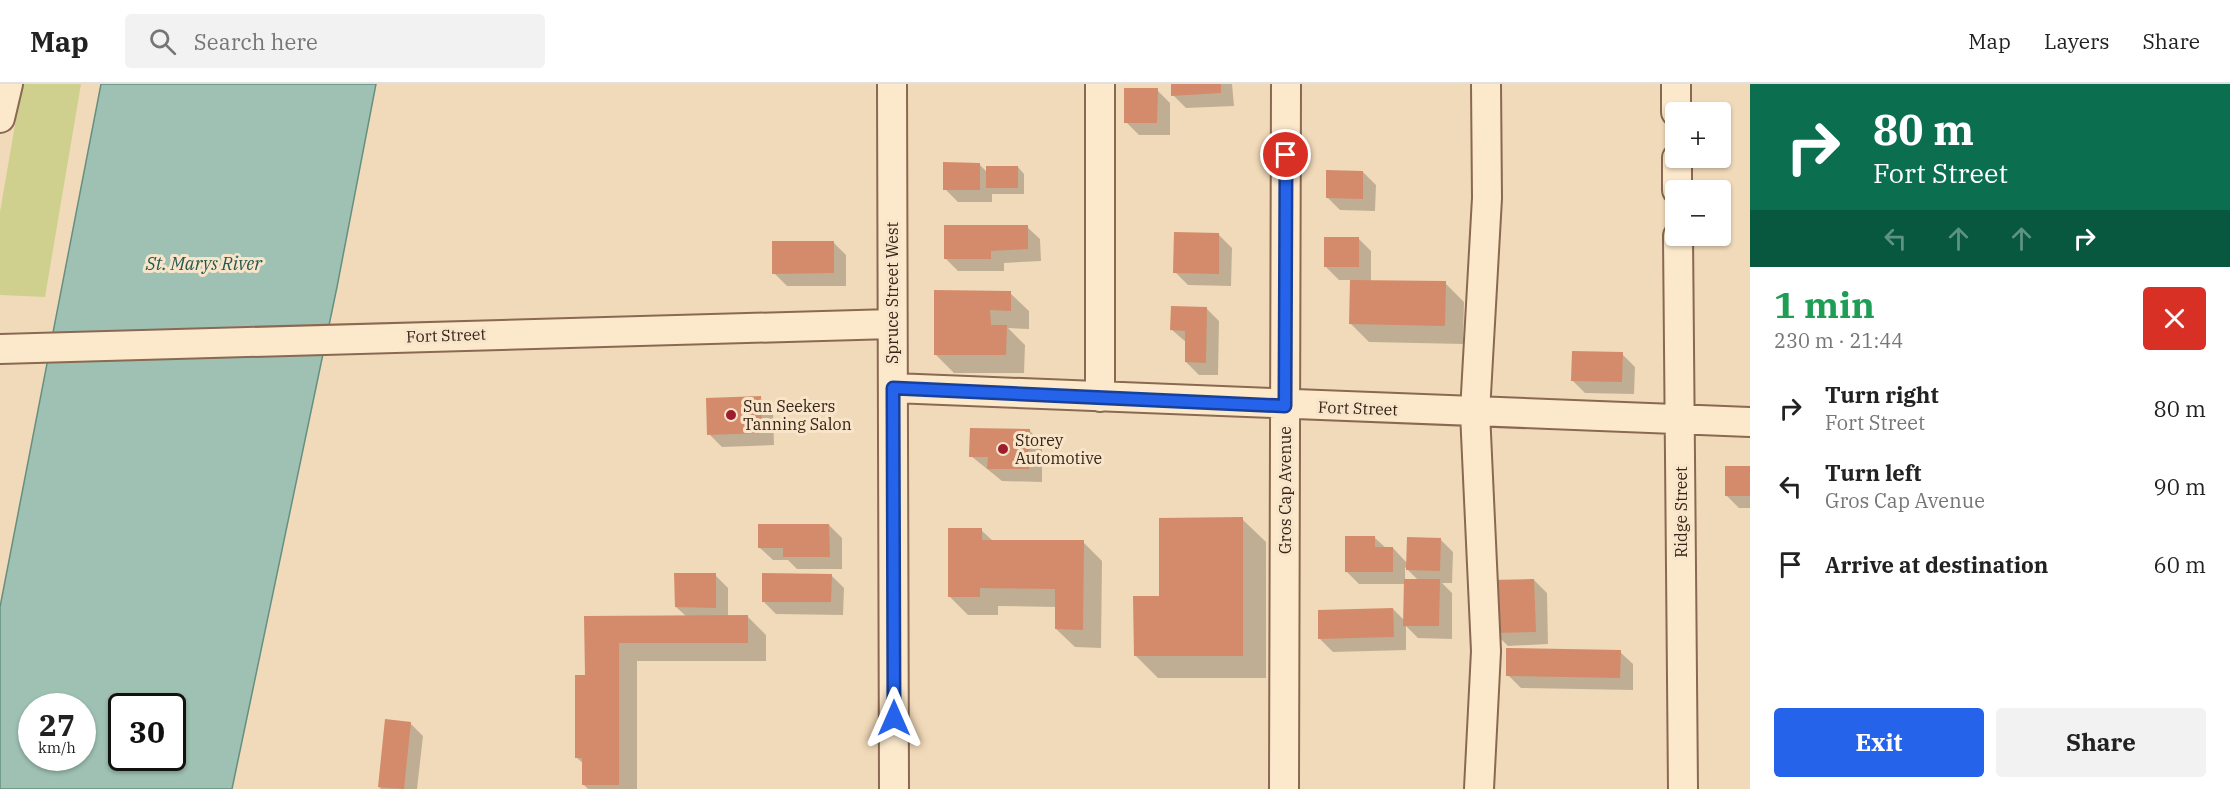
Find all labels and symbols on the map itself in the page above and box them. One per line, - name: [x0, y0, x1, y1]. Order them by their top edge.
- pin: [1260, 129, 1311, 180]
- street label: Spruce Street West: [882, 222, 902, 364]
- water label: St. Marys River: [145, 252, 263, 275]
- street label: Fort Street: [406, 324, 487, 346]
- place label: Sun Seekers Tanning Salon: [743, 396, 852, 434]
- street label: Fort Street: [1318, 397, 1399, 419]
- marker: Sun Seekers Tanning Salon: [724, 408, 738, 422]
- street label: Gros Cap Avenue: [1275, 426, 1295, 554]
- place label: Storey Automotive: [1015, 430, 1102, 468]
- marker: Storey Automotive: [996, 442, 1010, 456]
- street label: Ridge Street: [1671, 466, 1691, 558]
- position arrow: [862, 686, 926, 750]
- speed limit sign: 30: [108, 693, 186, 771]

